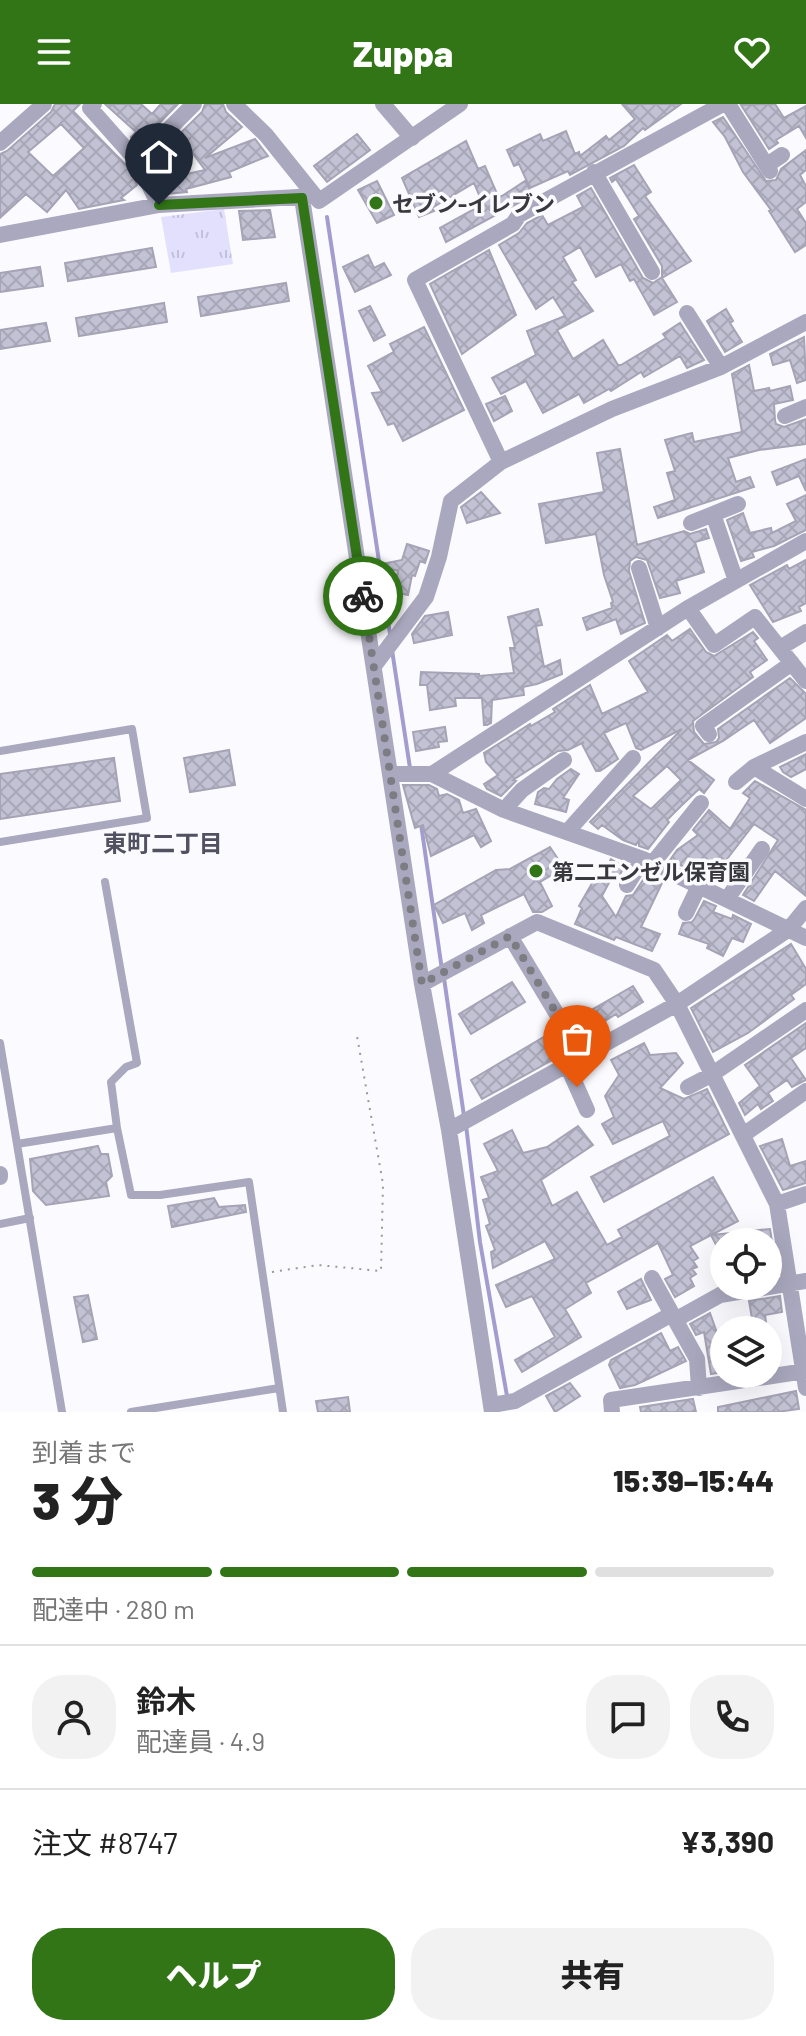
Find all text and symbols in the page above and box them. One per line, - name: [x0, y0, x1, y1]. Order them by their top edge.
- icon: menu: [32, 30, 76, 74]
- icon: heart: [730, 30, 774, 74]
- text: Zuppa: [353, 31, 453, 74]
- pin: [125, 123, 193, 205]
- icon: home: [137, 135, 181, 179]
- place label: セブン-イレブン: [392, 190, 555, 216]
- marker: セブン-イレブン: [367, 194, 385, 212]
- courier: [323, 556, 403, 636]
- icon: bike: [341, 574, 385, 618]
- district label: 東町二丁目: [103, 828, 223, 857]
- place label: 第二エンゼル保育園: [552, 858, 750, 884]
- marker: 第二エンゼル保育園: [527, 862, 545, 880]
- pin: [543, 1005, 611, 1087]
- icon: bag: [555, 1017, 599, 1061]
- map controls: [710, 1228, 782, 1388]
- button: locate: [710, 1228, 782, 1300]
- button: layers: [710, 1316, 782, 1388]
- text: 到着まで: [32, 1436, 136, 1467]
- text: 15:39–15:44: [613, 1462, 774, 1498]
- text: 3 分: [32, 1468, 123, 1530]
- text: 配達中 · 280 m: [32, 1593, 195, 1624]
- button: person: [32, 1675, 116, 1759]
- button: chat: [586, 1675, 670, 1759]
- button: phone: [690, 1675, 774, 1759]
- text: 鈴木: [136, 1682, 196, 1718]
- text: 配達員 · 4.9: [136, 1725, 265, 1756]
- text: ¥3,390: [680, 1823, 774, 1859]
- text: 注文 #8747: [32, 1824, 177, 1860]
- button: ヘルプ: [32, 1928, 395, 2020]
- button: 共有: [411, 1928, 774, 2020]

